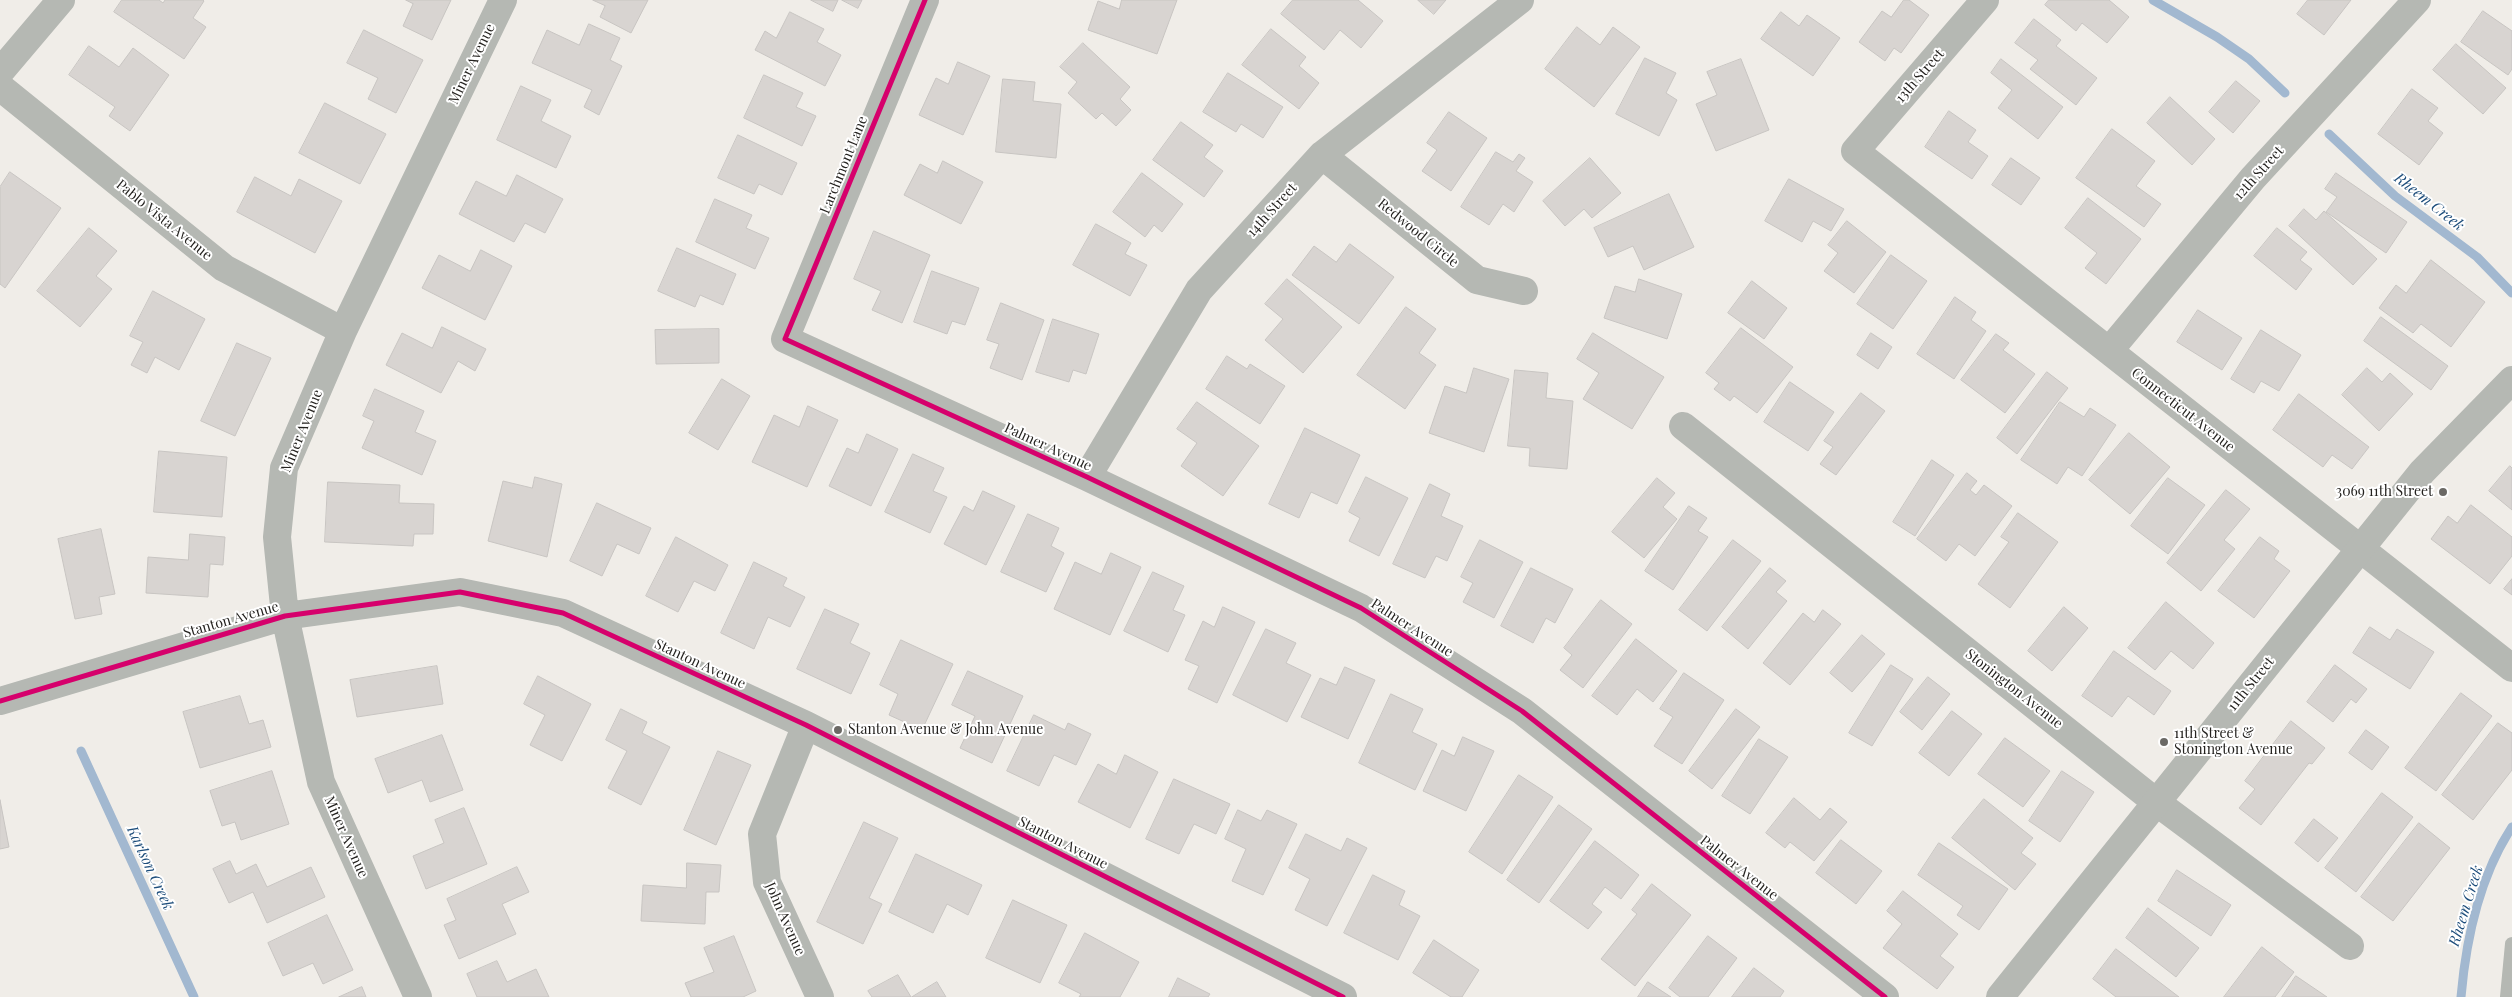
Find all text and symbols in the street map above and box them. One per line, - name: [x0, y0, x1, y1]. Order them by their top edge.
- street label: Miner Avenue: [445, 21, 499, 107]
- street label: 13th Street: [1892, 46, 1948, 106]
- street label: Larchmont Lane: [817, 114, 871, 216]
- street label: 12th Street: [2231, 143, 2287, 203]
- water label: Rheem Creek: [2391, 169, 2467, 235]
- street label: Pablo Vista Avenue: [113, 176, 215, 264]
- street label: 14th Street: [1244, 180, 1300, 240]
- street label: Redwood Circle: [1374, 195, 1462, 271]
- street label: Connecticut Avenue: [2128, 364, 2238, 456]
- street label: Miner Avenue: [278, 387, 326, 475]
- street label: Palmer Avenue: [1002, 419, 1094, 475]
- place label: 3069 11th Street: [2336, 484, 2433, 500]
- marker: 3069 11th Street: [2437, 486, 2449, 498]
- street label: Palmer Avenue: [1368, 595, 1456, 661]
- street label: Stanton Avenue: [181, 598, 281, 642]
- street label: Stanton Avenue: [652, 636, 748, 692]
- street label: Stonington Avenue: [1962, 646, 2066, 732]
- street label: 11th Street: [2224, 654, 2278, 714]
- place label: Stanton Avenue & John Avenue: [848, 722, 1043, 738]
- marker: Stanton Avenue & John Avenue: [832, 724, 844, 736]
- place label: 11th Street & Stonington Avenue: [2174, 726, 2293, 759]
- marker: 11th Street & Stonington Avenue: [2158, 736, 2170, 748]
- street label: Miner Avenue: [321, 794, 371, 880]
- street label: Stanton Avenue: [1015, 813, 1111, 873]
- water label: Karlson Creek: [123, 823, 177, 913]
- street label: Palmer Avenue: [1697, 832, 1781, 904]
- water label: Rheem Creek: [2445, 863, 2487, 949]
- street label: John Avenue: [761, 880, 809, 958]

